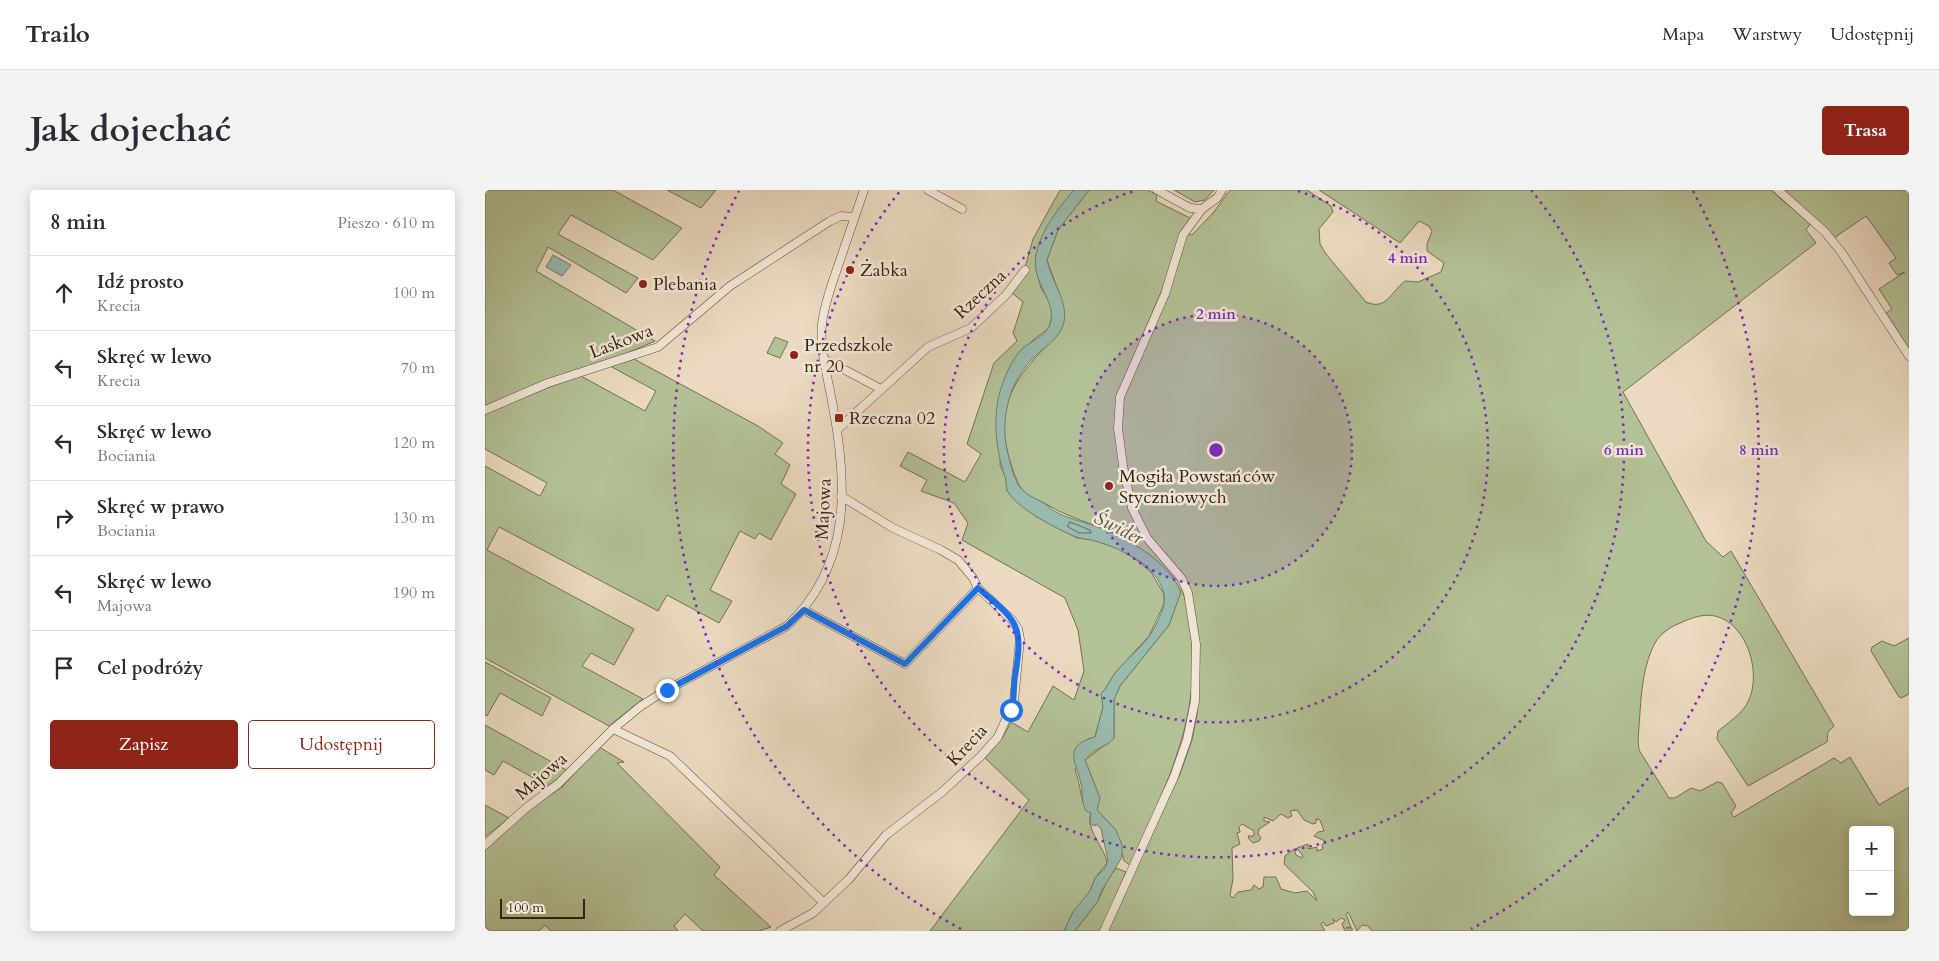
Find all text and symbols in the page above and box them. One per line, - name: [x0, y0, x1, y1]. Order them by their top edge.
- text: Trailo: [25, 18, 90, 51]
- text: Mapa: [1662, 22, 1704, 47]
- text: Warstwy: [1732, 22, 1802, 47]
- text: Udostępnij: [1830, 22, 1914, 47]
- text: Jak dojechać: [30, 106, 231, 154]
- button: Trasa: [1822, 106, 1909, 155]
- text: 8 min: [50, 208, 106, 237]
- text: Pieszo · 610 m: [338, 212, 435, 234]
- text: 4 min: [1388, 248, 1428, 268]
- place label: Żabka: [860, 258, 908, 283]
- marker: Żabka: [844, 264, 856, 276]
- street label: Rzeczna: [949, 264, 1012, 325]
- text: Idź prosto: [97, 269, 184, 295]
- place label: Plebania: [653, 272, 717, 297]
- marker: Plebania: [637, 278, 649, 290]
- icon: ahead: [50, 279, 78, 307]
- text: 100 m: [393, 282, 435, 304]
- text: Krecia: [97, 295, 141, 317]
- text: 2 min: [1196, 304, 1236, 324]
- street label: Laskowa: [586, 318, 657, 365]
- place label: Przedszkole nr 20: [804, 333, 893, 379]
- text: Skręć w lewo: [97, 344, 212, 370]
- marker: Przedszkole nr 20: [788, 349, 800, 361]
- icon: left: [50, 354, 78, 382]
- text: 70 m: [401, 357, 435, 379]
- text: Krecia: [97, 370, 141, 392]
- place label: Rzeczna 02: [849, 406, 935, 431]
- marker: Rzeczna 02: [833, 412, 845, 424]
- text: Skręć w lewo: [97, 419, 212, 445]
- icon: left: [50, 429, 78, 457]
- text: 120 m: [393, 432, 435, 454]
- text: 6 min: [1604, 440, 1644, 460]
- text: 8 min: [1739, 440, 1779, 460]
- centre of rings: [1207, 441, 1225, 459]
- text: Bociania: [97, 445, 156, 467]
- place label: Mogiła Powstańców Styczniowych: [1119, 464, 1276, 510]
- street label: Majowa: [809, 477, 838, 541]
- marker: Mogiła Powstańców Styczniowych: [1103, 480, 1115, 492]
- text: Skręć w prawo: [97, 494, 224, 520]
- icon: right: [50, 504, 78, 532]
- water label: Świder: [1090, 505, 1148, 551]
- text: 130 m: [393, 507, 435, 529]
- text: Bociania: [97, 520, 156, 542]
- text: Skręć w lewo: [97, 569, 212, 595]
- icon: left: [50, 579, 78, 607]
- text: 190 m: [393, 582, 435, 604]
- text: Majowa: [97, 595, 152, 617]
- icon: arrive: [50, 654, 78, 682]
- text: Cel podróży: [97, 655, 203, 681]
- route end: [656, 679, 679, 702]
- route start: [1000, 699, 1023, 722]
- street label: Krecia: [941, 719, 993, 772]
- button: Zapisz: [50, 720, 238, 769]
- button: Udostępnij: [248, 720, 435, 769]
- street label: Majowa: [510, 747, 573, 806]
- map controls: [1849, 826, 1894, 916]
- button: +: [1849, 826, 1894, 871]
- button: −: [1849, 871, 1894, 916]
- scale bar: [500, 896, 585, 919]
- text: 100 m: [507, 898, 544, 917]

